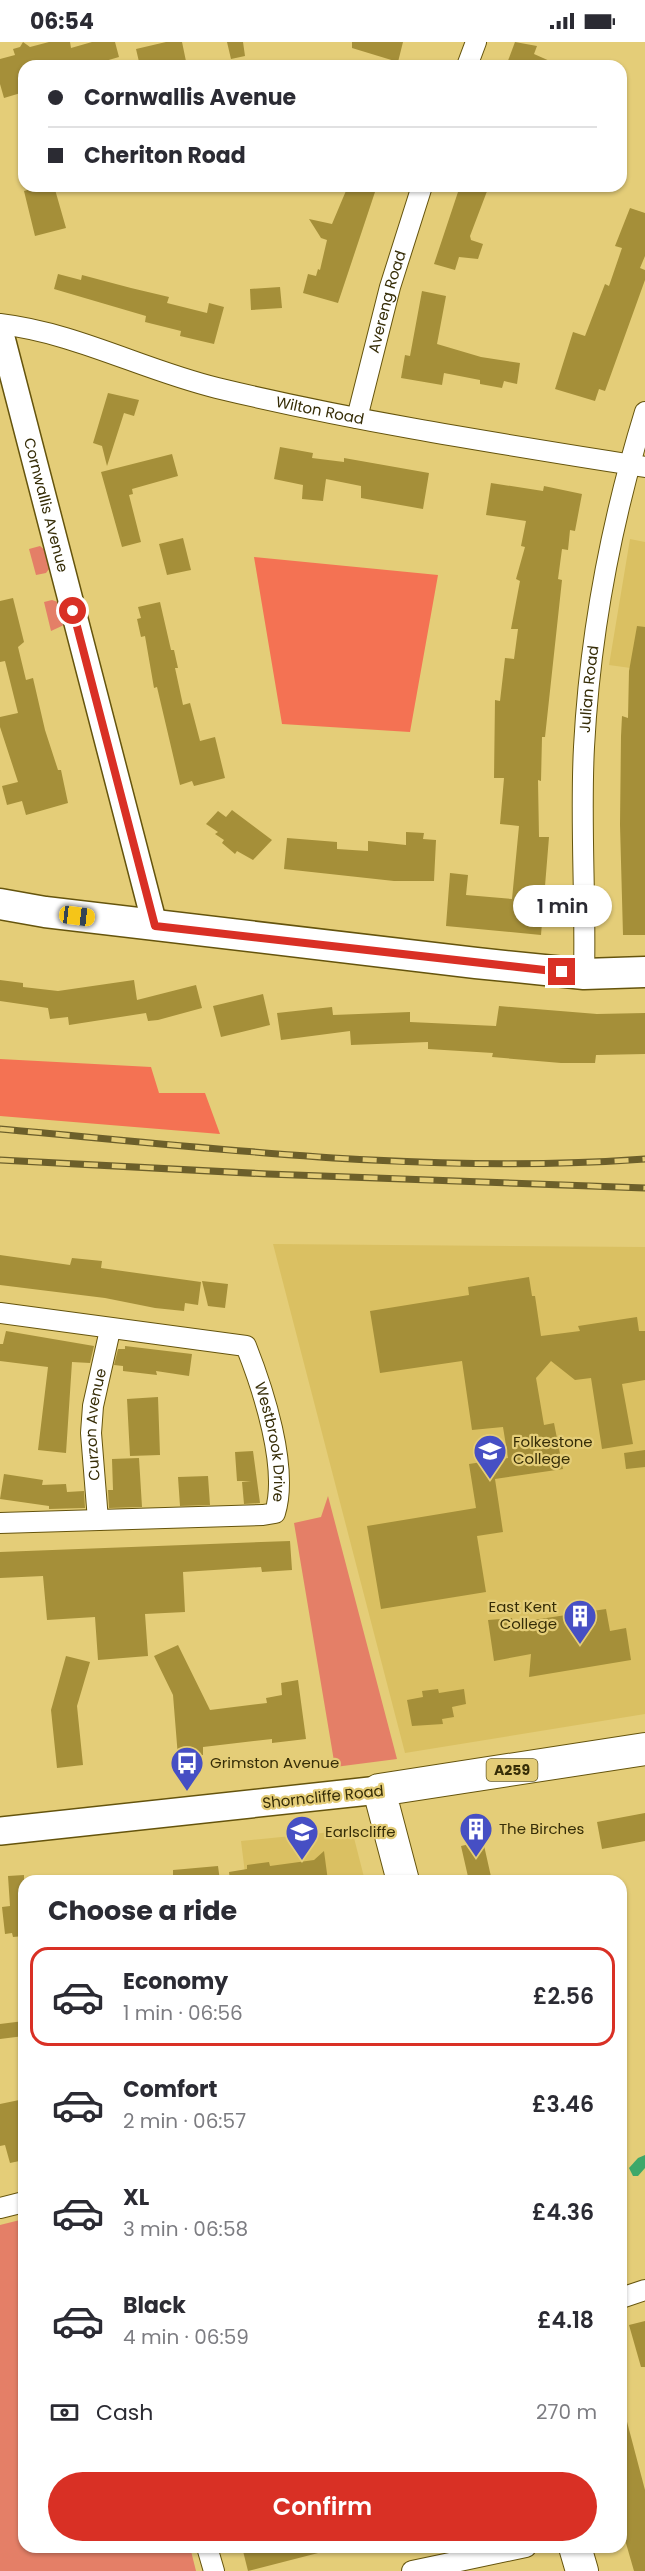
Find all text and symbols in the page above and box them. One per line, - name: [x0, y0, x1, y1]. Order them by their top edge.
- text: 06:54: [30, 6, 94, 37]
- text: Cornwallis Avenue: [84, 82, 296, 113]
- text: Cheriton Road: [84, 140, 246, 171]
- street label: Avereng Road: [363, 248, 411, 355]
- street label: Wilton Road: [274, 391, 366, 429]
- street label: Cornwallis Avenue: [19, 435, 74, 575]
- route start: [59, 597, 86, 624]
- street label: Julian Road: [574, 644, 603, 734]
- callout: 1 min: [512, 885, 612, 927]
- text: 1 min: [537, 892, 588, 920]
- car: [58, 905, 96, 927]
- route end: [548, 958, 575, 985]
- street label: Curzon Avenue: [80, 1366, 111, 1482]
- street label: Westbrook Drive: [250, 1379, 290, 1503]
- place label: Folkestone College: [513, 1431, 593, 1469]
- school or university icon: Folkestone College: [472, 1433, 508, 1480]
- place label: East Kent College: [489, 1596, 557, 1634]
- building icon: East Kent College: [562, 1598, 598, 1645]
- bus stop icon: Grimston Avenue: [169, 1745, 205, 1792]
- place label: Grimston Avenue: [210, 1752, 339, 1773]
- road number: A259: [486, 1759, 538, 1781]
- street label: Shorncliffe Road: [261, 1780, 385, 1813]
- building icon: The Birches: [458, 1811, 494, 1858]
- school or university icon: Earlscliffe: [284, 1814, 320, 1861]
- place label: The Birches: [499, 1818, 585, 1839]
- place label: Earlscliffe: [325, 1821, 396, 1842]
- text: Choose a ride: [48, 1892, 237, 1929]
- text: Economy: [123, 1966, 228, 1997]
- icon: car: [51, 1970, 105, 2024]
- text: £2.56: [533, 1981, 594, 2012]
- text: 1 min · 06:56: [123, 1999, 243, 2027]
- text: Comfort: [123, 2074, 217, 2105]
- icon: car: [51, 2078, 105, 2132]
- text: £3.46: [532, 2089, 594, 2120]
- text: 2 min · 06:57: [123, 2107, 246, 2135]
- text: XL: [123, 2182, 149, 2213]
- icon: car: [51, 2186, 105, 2240]
- text: £4.36: [532, 2197, 594, 2228]
- text: 3 min · 06:58: [123, 2215, 248, 2243]
- text: Black: [123, 2290, 186, 2321]
- icon: car: [51, 2294, 105, 2348]
- text: £4.18: [537, 2305, 594, 2336]
- text: 4 min · 06:59: [123, 2323, 249, 2351]
- icon: cash: [48, 2396, 81, 2429]
- text: Cash: [96, 2397, 153, 2428]
- text: 270 m: [536, 2398, 597, 2426]
- button: Confirm: [48, 2472, 597, 2541]

